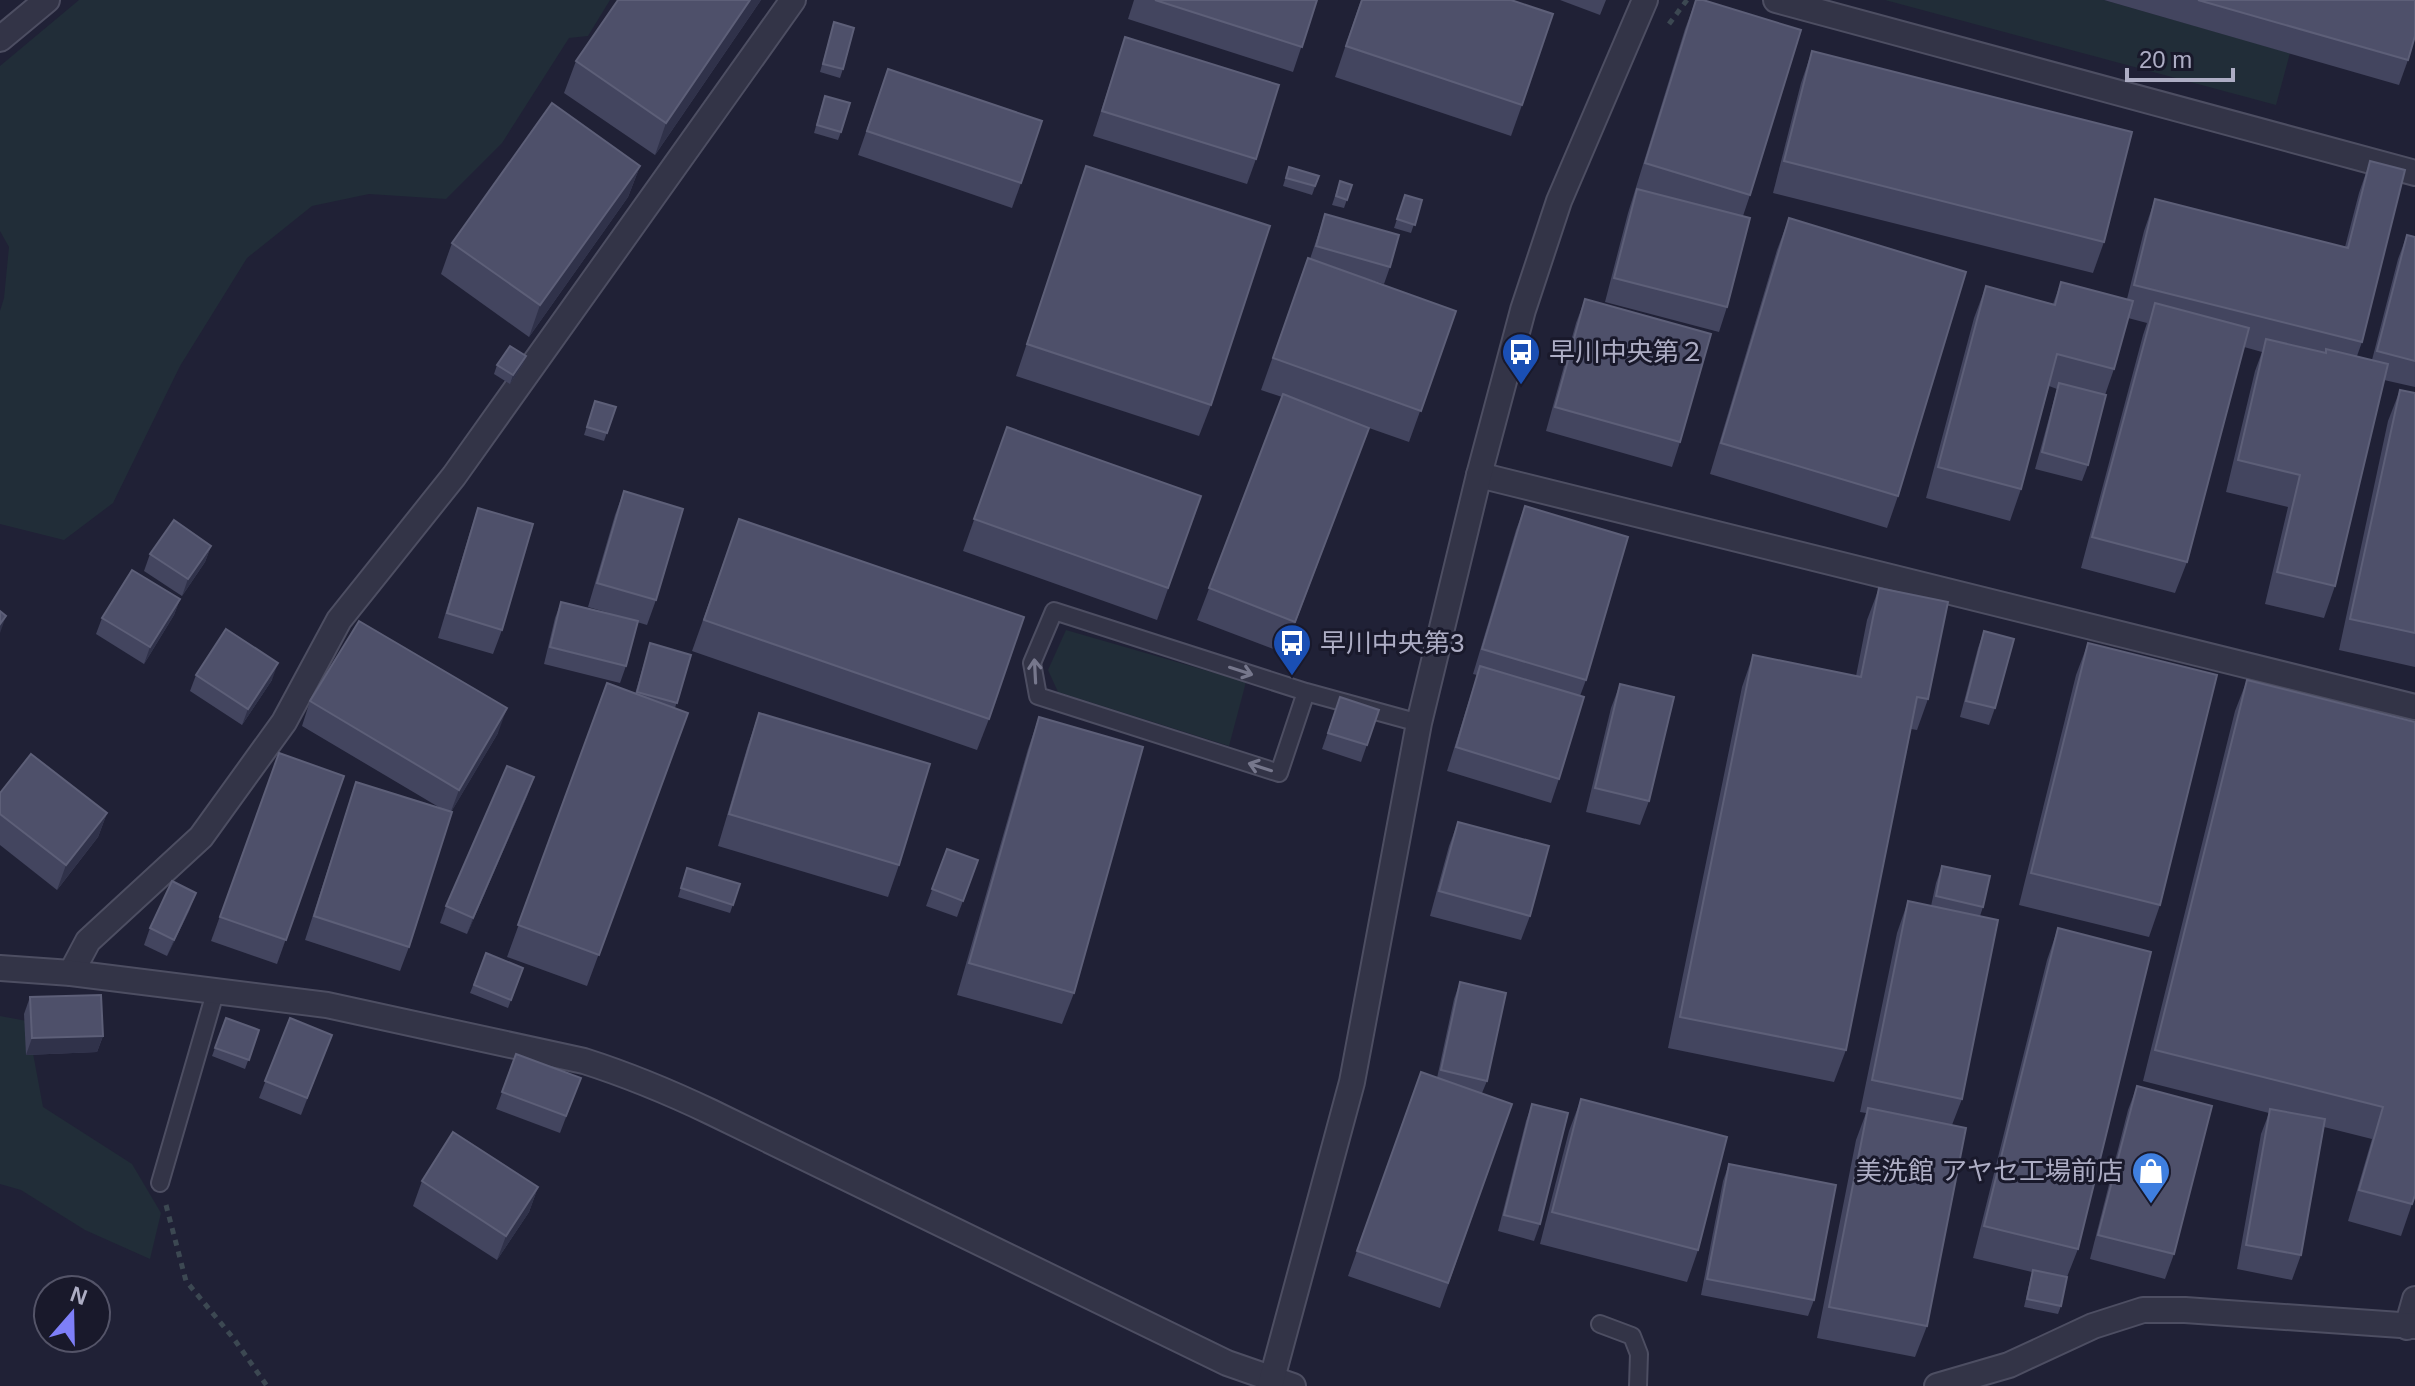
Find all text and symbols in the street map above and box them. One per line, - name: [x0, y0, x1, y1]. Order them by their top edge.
- scale bar: [2127, 32, 2233, 82]
- text: 20 m: [2139, 46, 2192, 73]
- bus stop icon: 早川中央第２: [1500, 331, 1542, 386]
- place label: 早川中央第２: [1549, 337, 1705, 367]
- bus stop icon: 早川中央第3: [1271, 622, 1313, 677]
- place label: 早川中央第3: [1320, 628, 1464, 658]
- one-way arrow: [1027, 658, 1042, 684]
- one-way arrow: [1228, 664, 1254, 679]
- one-way arrow: [1248, 759, 1274, 774]
- shop icon: 美洗館 アヤセ工場前店: [2130, 1150, 2172, 1205]
- place label: 美洗館 アヤセ工場前店: [1856, 1156, 2123, 1186]
- north arrow: [32, 1274, 112, 1354]
- text: N: [67, 1281, 90, 1310]

